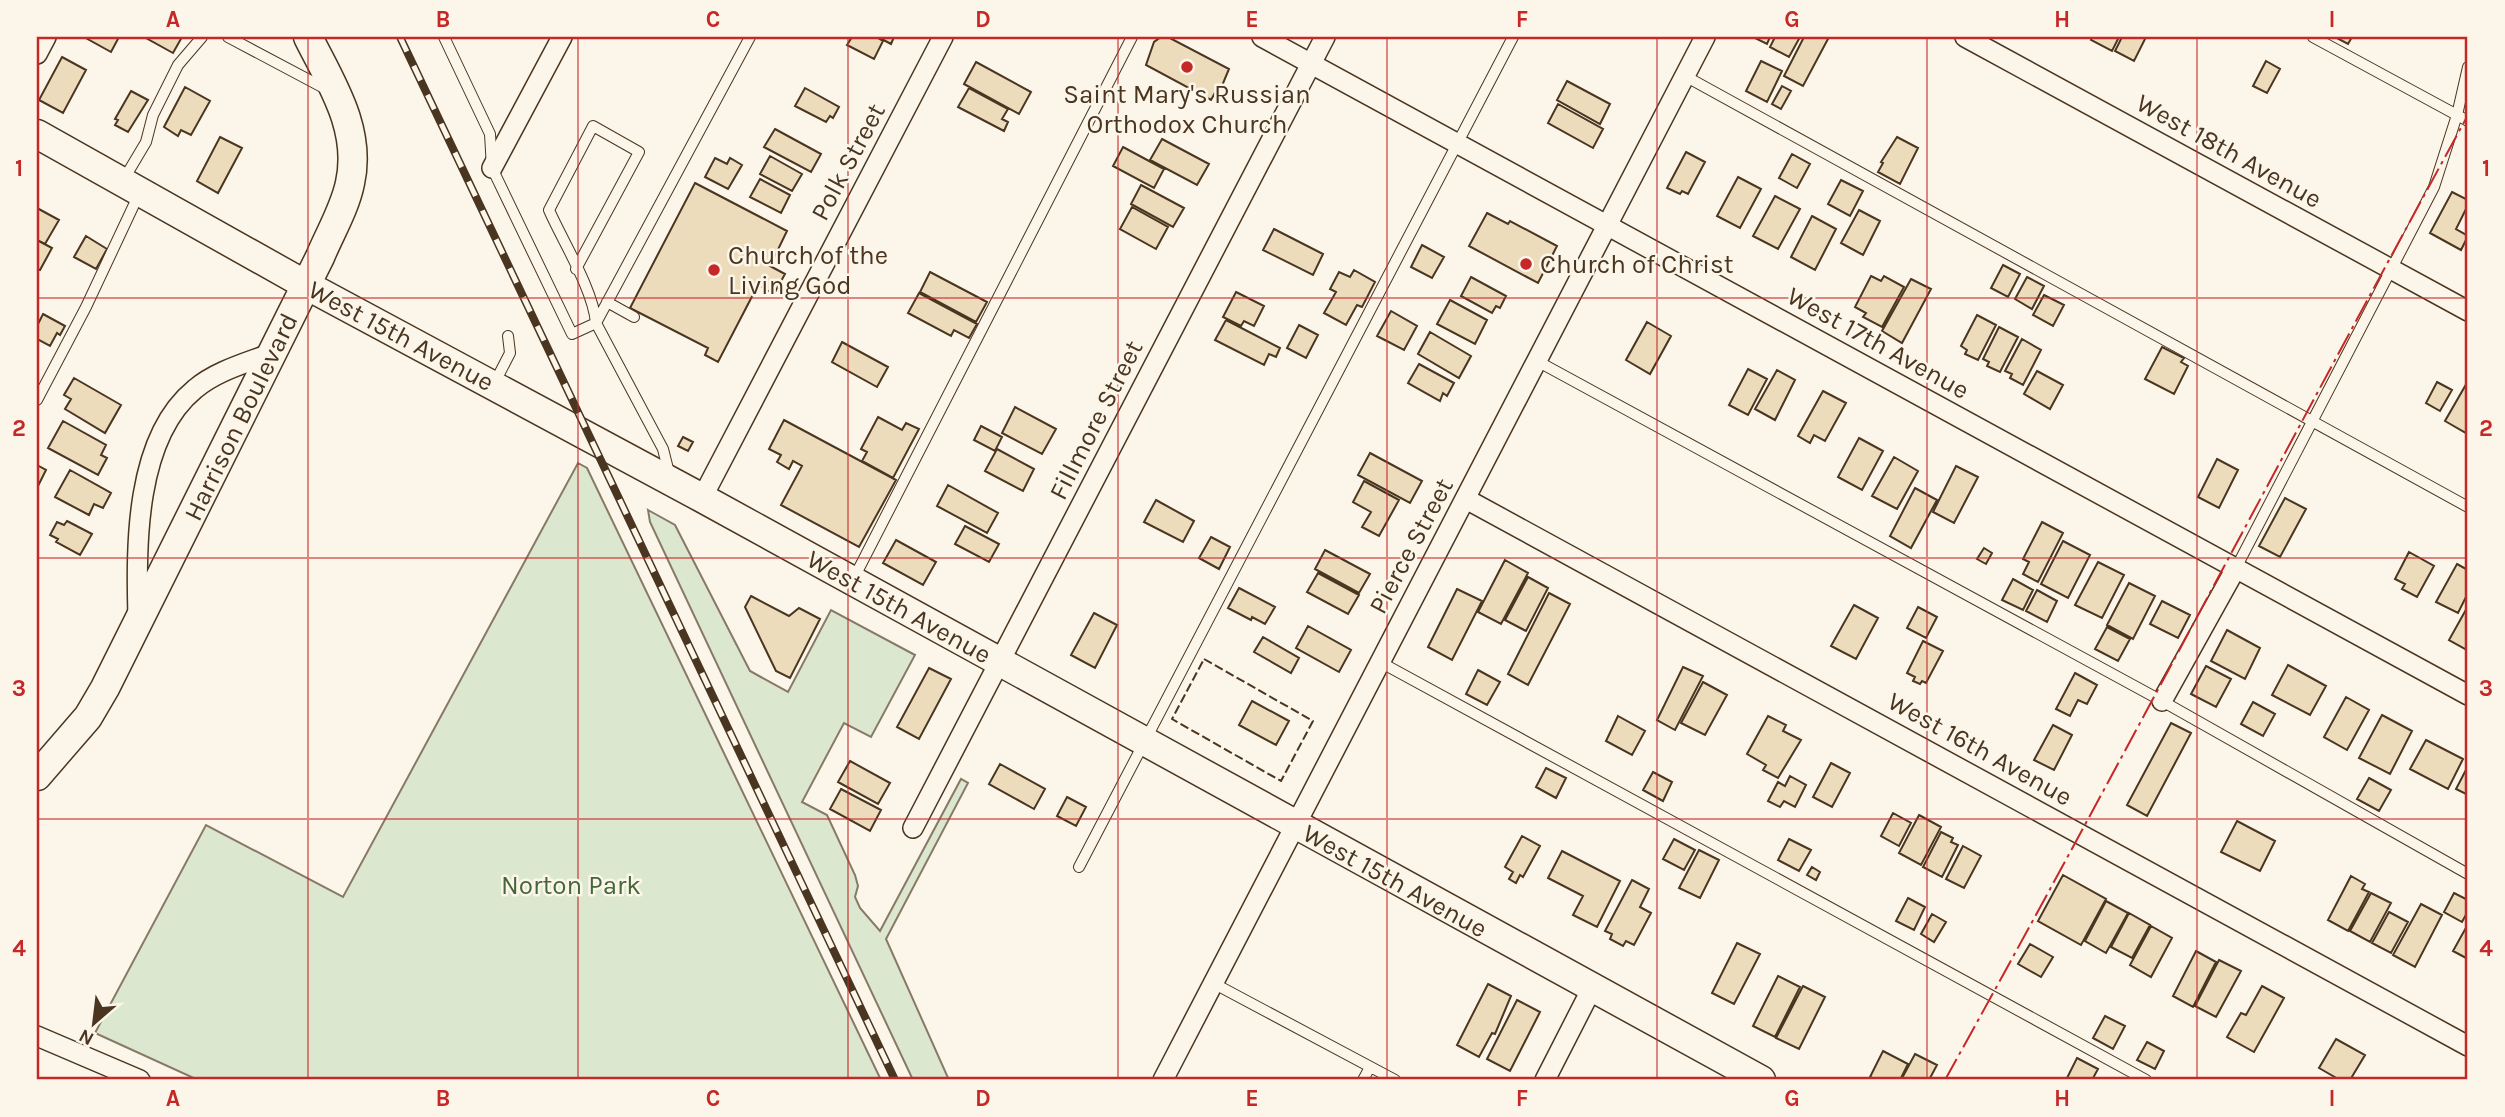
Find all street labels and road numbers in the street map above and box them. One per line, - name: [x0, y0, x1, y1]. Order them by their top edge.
- street label: West 18th Avenue: [2131, 87, 2327, 215]
- street label: Polk Street: [804, 98, 892, 226]
- street label: West 15th Avenue: [303, 274, 499, 398]
- street label: West 17th Avenue: [1782, 280, 1974, 406]
- street label: Harrison Boulevard: [177, 308, 305, 526]
- street label: Fillmore Street: [1043, 335, 1150, 505]
- street label: Pierce Street: [1362, 473, 1460, 619]
- street label: West 15th Avenue: [801, 544, 997, 670]
- street label: West 16th Avenue: [1882, 685, 2078, 813]
- street label: West 15th Avenue: [1297, 818, 1493, 944]

